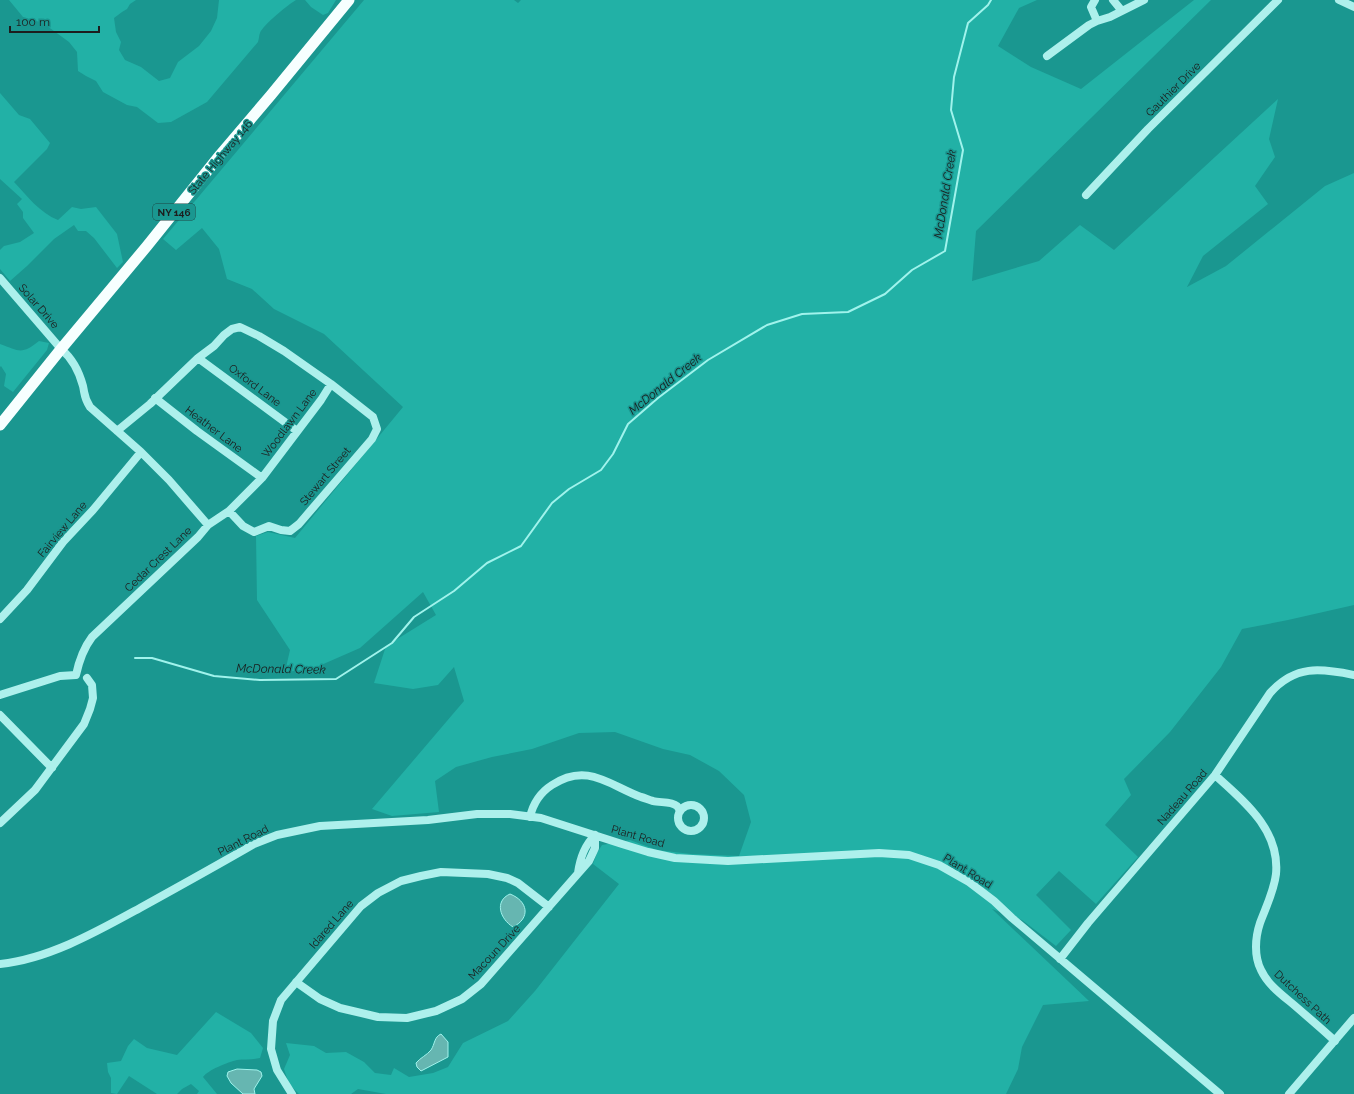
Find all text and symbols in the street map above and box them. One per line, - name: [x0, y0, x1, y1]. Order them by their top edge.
- scale bar: [10, 8, 99, 34]
- text: 100 m: [16, 15, 50, 29]
- street label: Gauthier Drive: [1143, 59, 1204, 119]
- street label: State Highway 146: [185, 117, 256, 197]
- water label: McDonald Creek: [931, 148, 959, 239]
- road number: NY 146: [153, 204, 195, 220]
- street label: Solar Drive: [16, 281, 62, 332]
- water label: McDonald Creek: [626, 350, 705, 418]
- street label: Oxford Lane: [226, 361, 284, 410]
- street label: Woodlawn Lane: [259, 386, 320, 460]
- street label: Heather Lane: [182, 404, 245, 456]
- street label: Stewart Street: [297, 444, 354, 508]
- street label: Fairview Lane: [35, 498, 90, 560]
- street label: Cedar Crest Lane: [122, 524, 195, 595]
- water label: McDonald Creek: [236, 661, 327, 677]
- street label: Nadeau Road: [1155, 767, 1210, 828]
- street label: Plant Road: [216, 822, 271, 859]
- street label: Plant Road: [610, 823, 666, 850]
- street label: Plant Road: [941, 851, 995, 892]
- street label: Idared Lane: [307, 897, 356, 951]
- street label: Macoun Drive: [466, 922, 523, 982]
- street label: Dutchess Path: [1271, 968, 1334, 1027]

